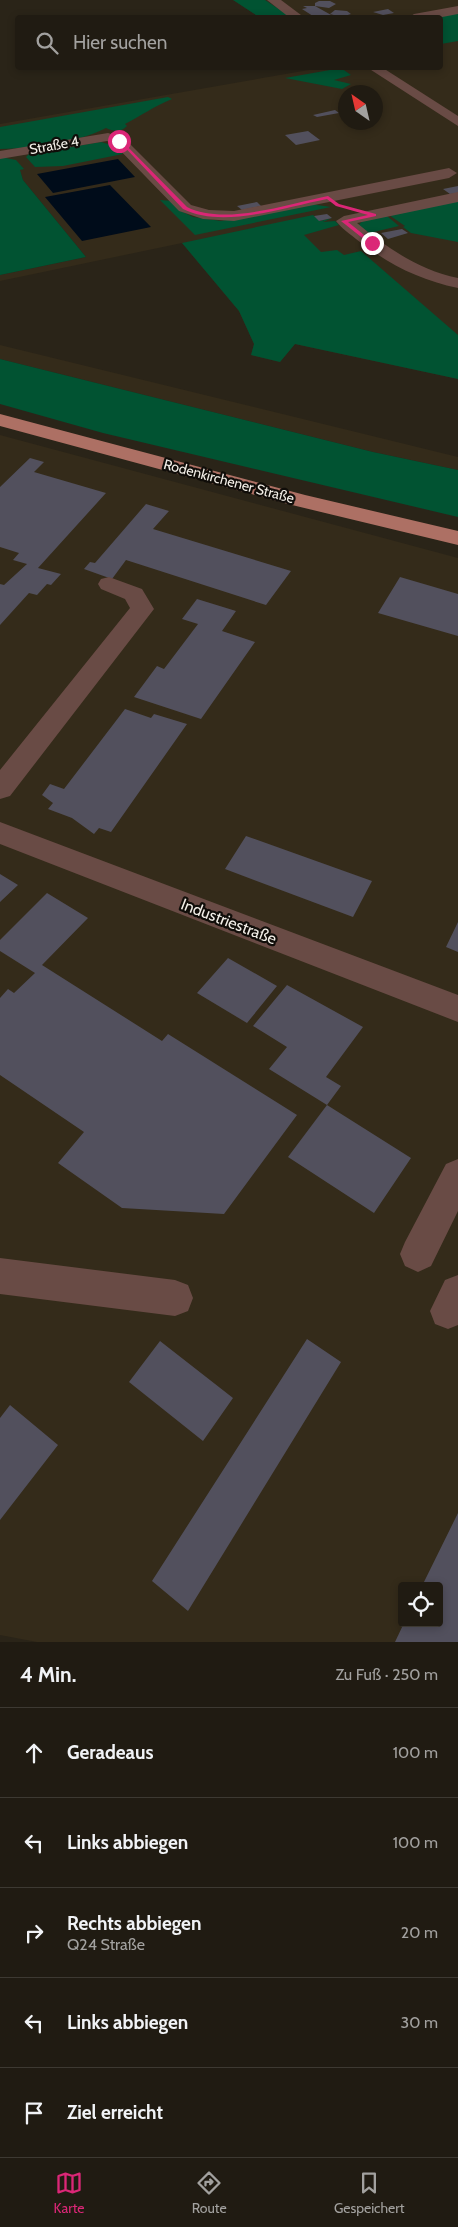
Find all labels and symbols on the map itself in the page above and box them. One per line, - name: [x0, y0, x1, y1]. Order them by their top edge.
- north arrow: [338, 85, 383, 130]
- route start: [108, 130, 131, 153]
- street label: Straße 4: [28, 132, 80, 158]
- route end: [361, 232, 384, 255]
- street label: Rodenkirchener Straße: [162, 455, 296, 507]
- street label: Industriestraße: [178, 895, 279, 948]

